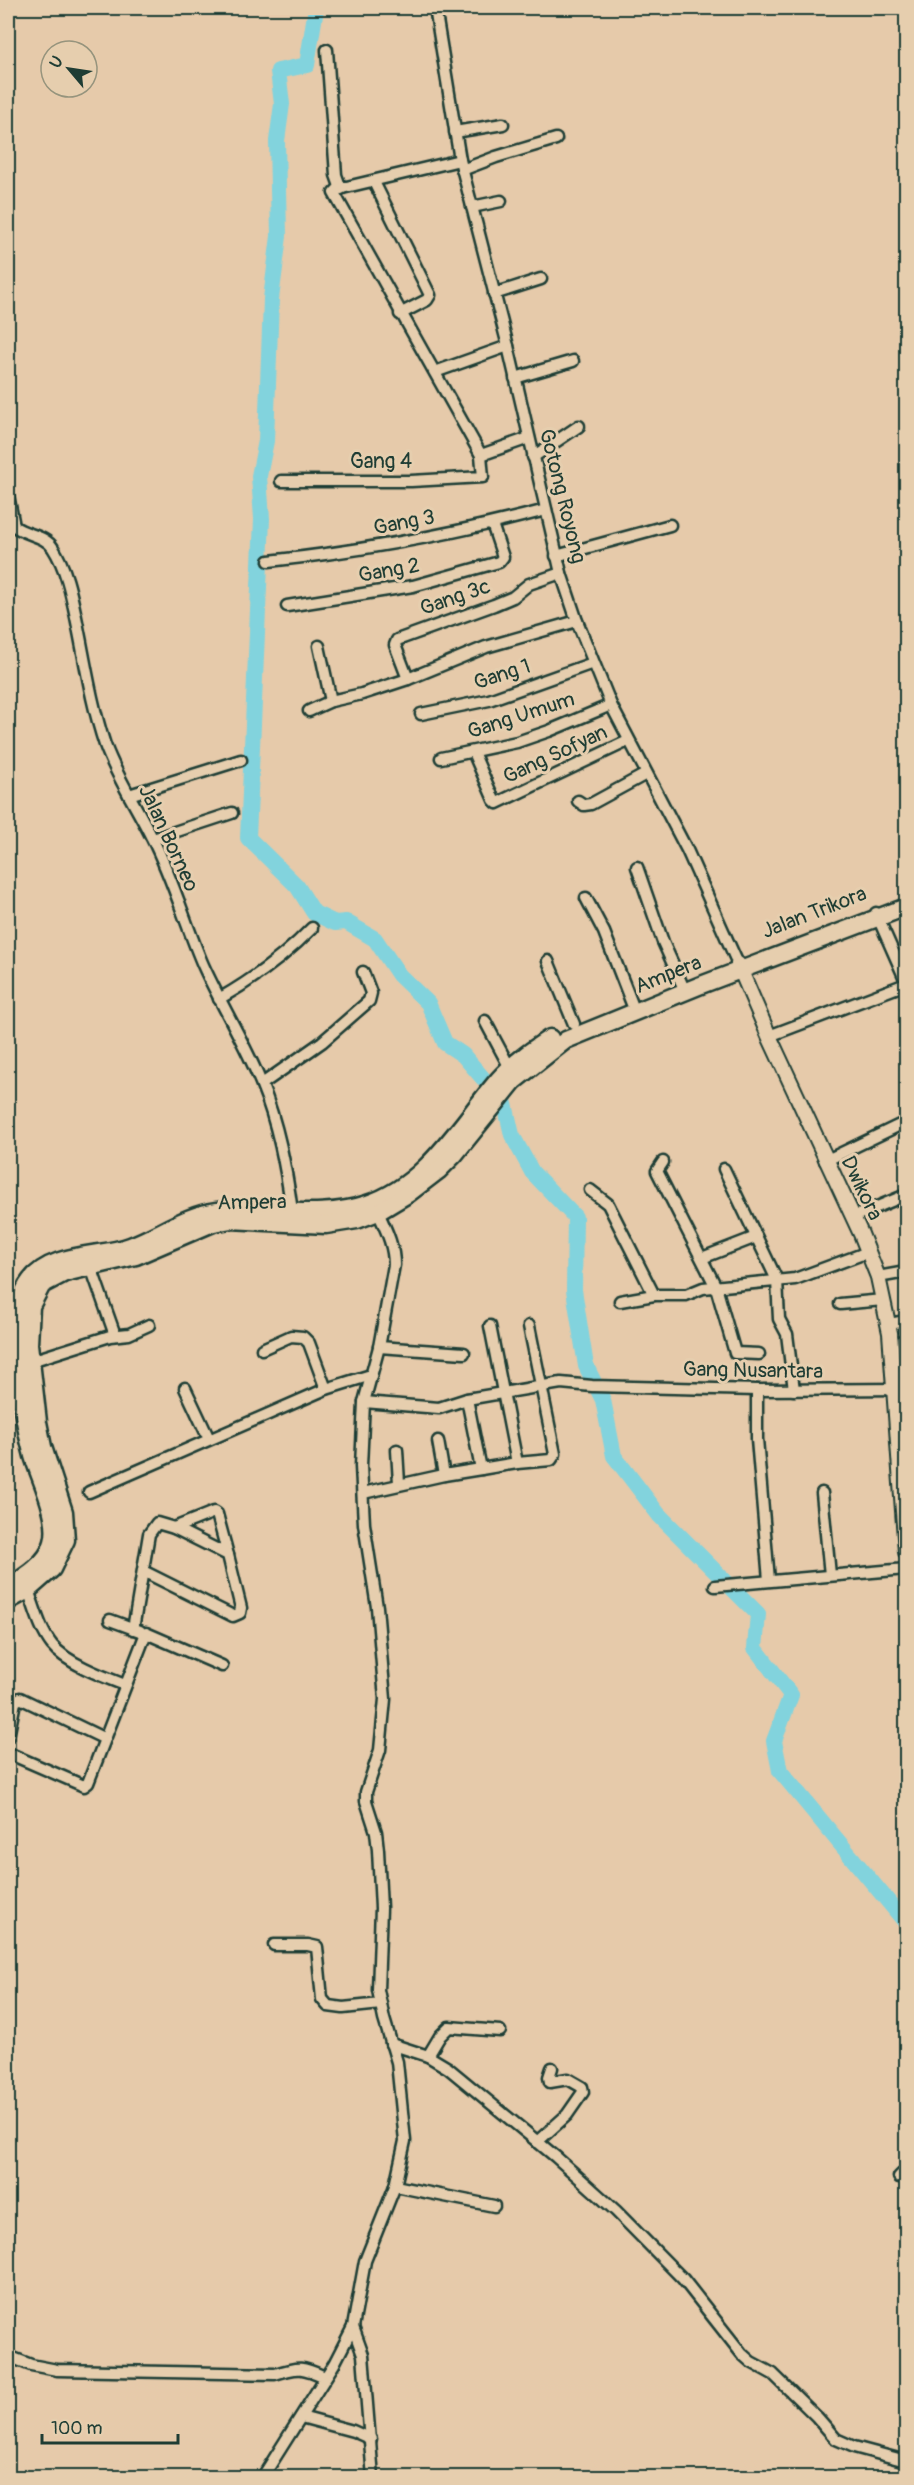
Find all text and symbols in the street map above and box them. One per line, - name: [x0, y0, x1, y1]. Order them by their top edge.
- north arrow: [39, 39, 99, 99]
- text: U: [45, 52, 68, 72]
- street label: Gotong Royong: [533, 426, 592, 566]
- street label: Gang 4: [350, 448, 412, 475]
- street label: Gang 3: [371, 503, 437, 542]
- street label: Gang 2: [356, 552, 422, 589]
- street label: Gang 3c: [417, 573, 494, 622]
- street label: Gang 1: [470, 653, 534, 696]
- street label: Gang Umum: [464, 685, 578, 745]
- street label: Gang Sofyan: [499, 719, 612, 790]
- street label: Jalan Borneo: [132, 781, 205, 896]
- street label: Jalan Trikora: [758, 880, 870, 945]
- street label: Ampera: [631, 949, 705, 1000]
- street label: Dwikora: [834, 1152, 889, 1225]
- street label: Ampera: [217, 1188, 287, 1217]
- street label: Gang Nusantara: [683, 1356, 823, 1385]
- scale bar: [42, 2407, 178, 2445]
- text: 100 m: [51, 2417, 103, 2440]

